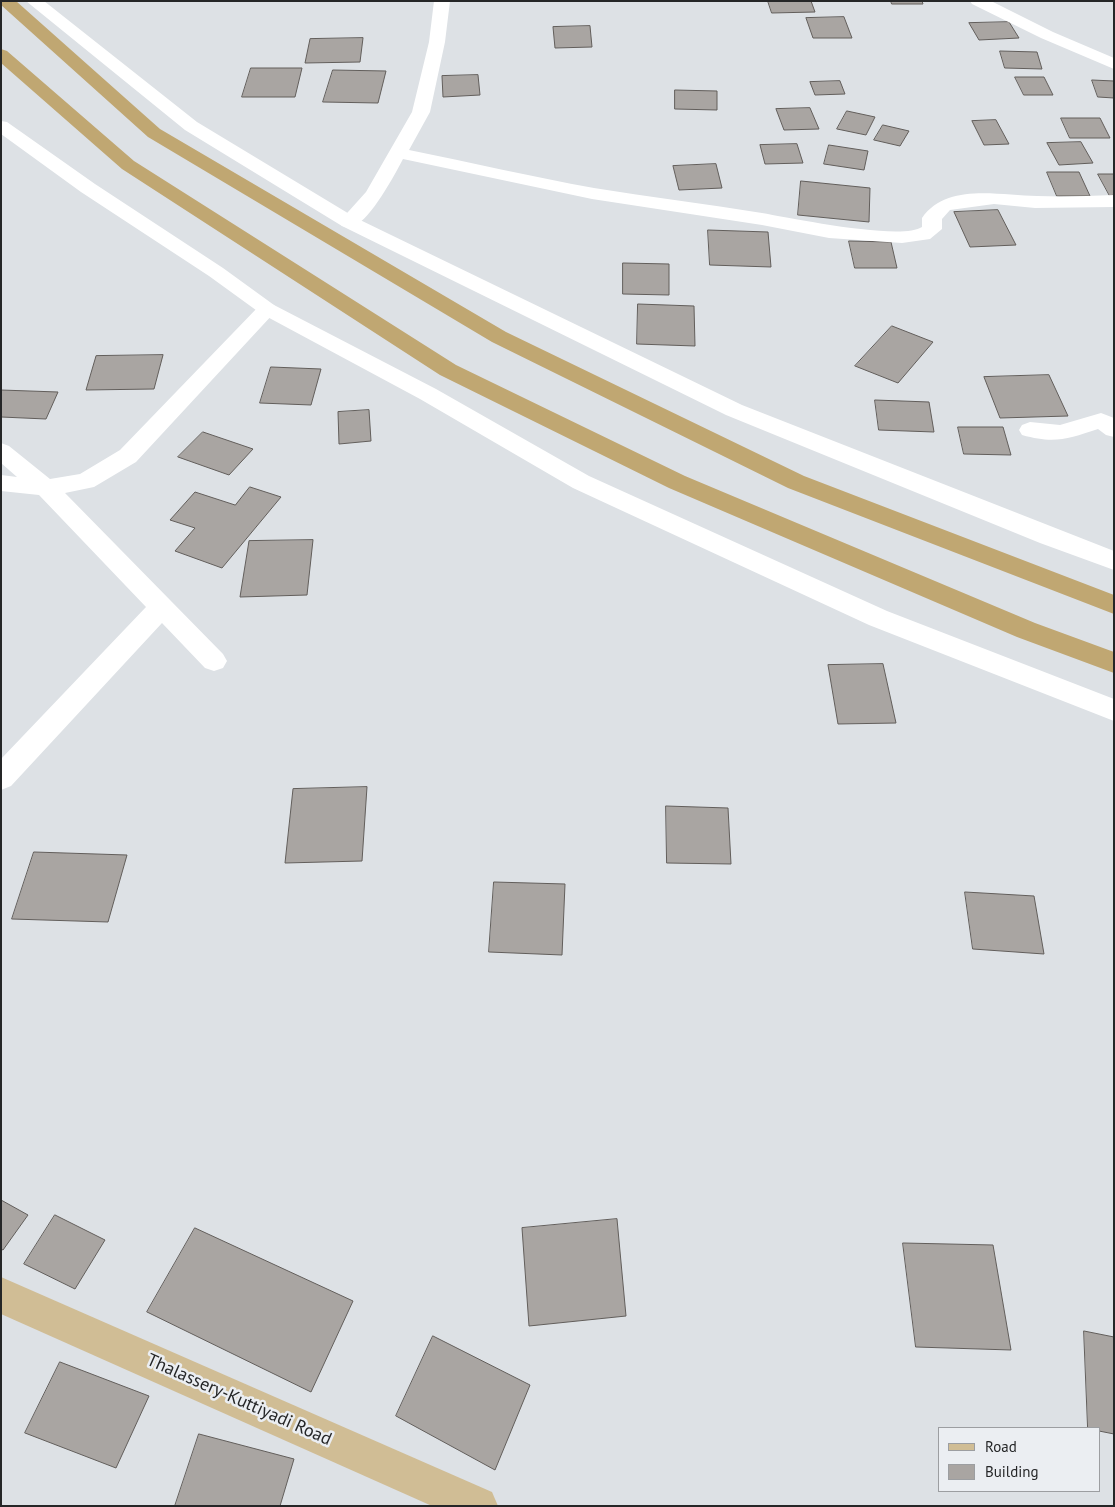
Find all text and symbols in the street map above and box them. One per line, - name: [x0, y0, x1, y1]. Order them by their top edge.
- street label: Thalassery-Kuttiyadi Road: [143, 1349, 335, 1451]
- legend: [938, 1427, 1100, 1492]
- text: Road: [985, 1437, 1017, 1456]
- text: Building: [985, 1462, 1039, 1481]

